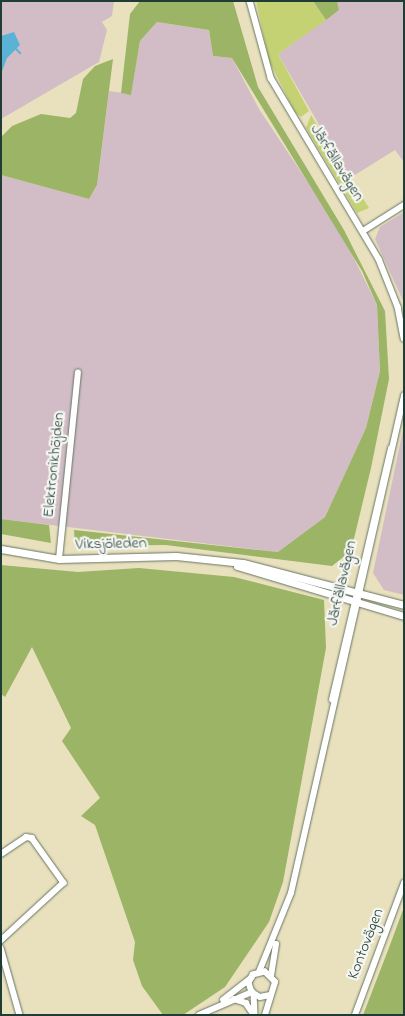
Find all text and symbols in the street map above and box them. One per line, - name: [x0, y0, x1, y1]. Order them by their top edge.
- street label: Järfällavägen: [306, 121, 368, 205]
- street label: Elektronikhöjden: [39, 411, 69, 519]
- street label: Viksjöleden: [75, 534, 147, 554]
- street label: Järfällavägen: [323, 538, 361, 628]
- street label: Kontovägen: [344, 906, 388, 982]

